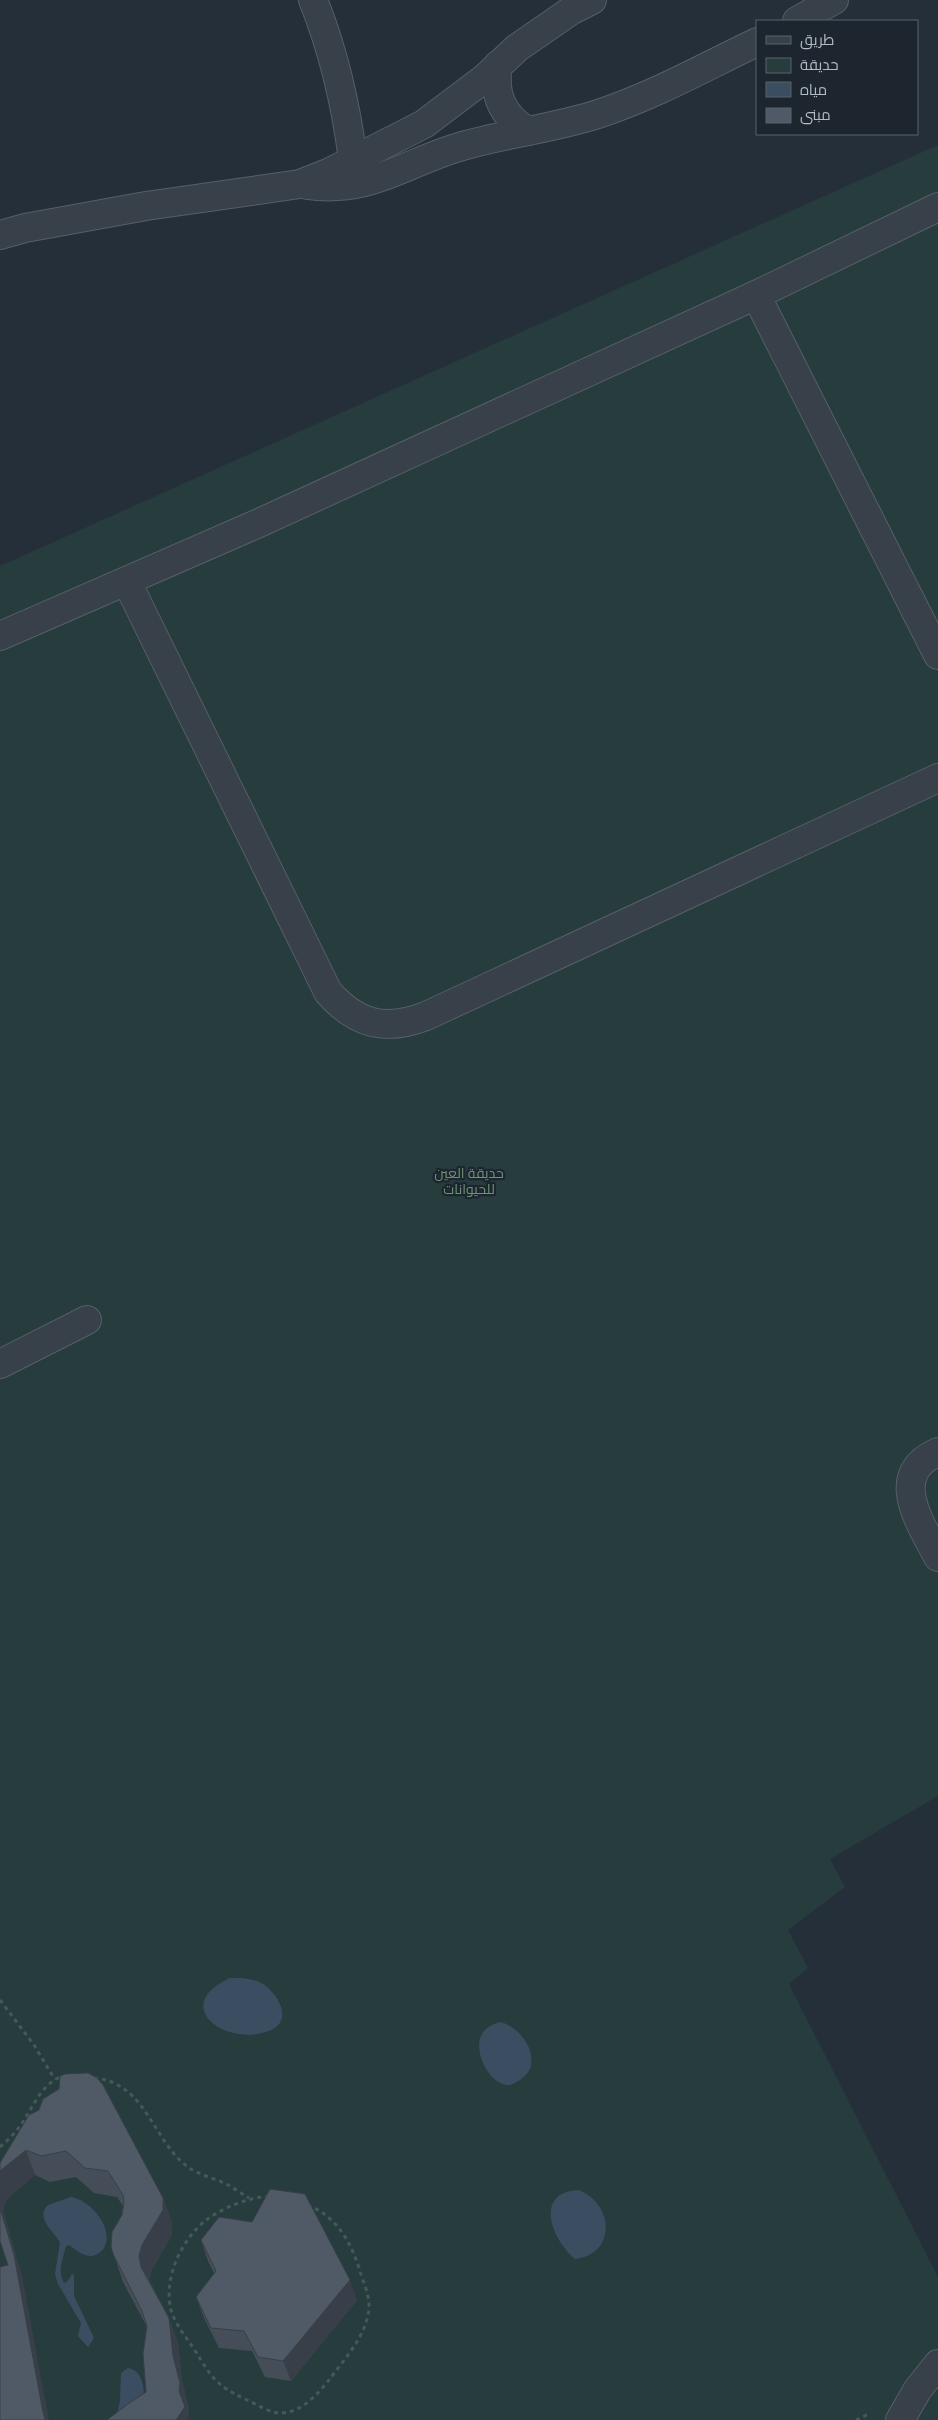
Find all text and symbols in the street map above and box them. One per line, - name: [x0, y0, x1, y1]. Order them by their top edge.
- legend: [756, 20, 918, 135]
- text: طريق: [800, 32, 834, 51]
- text: حديقة: [800, 57, 839, 76]
- text: مياه: [800, 82, 827, 101]
- text: مبنى: [800, 107, 831, 126]
- park label: حديقة العين للحيوانات: [434, 1166, 504, 1199]

